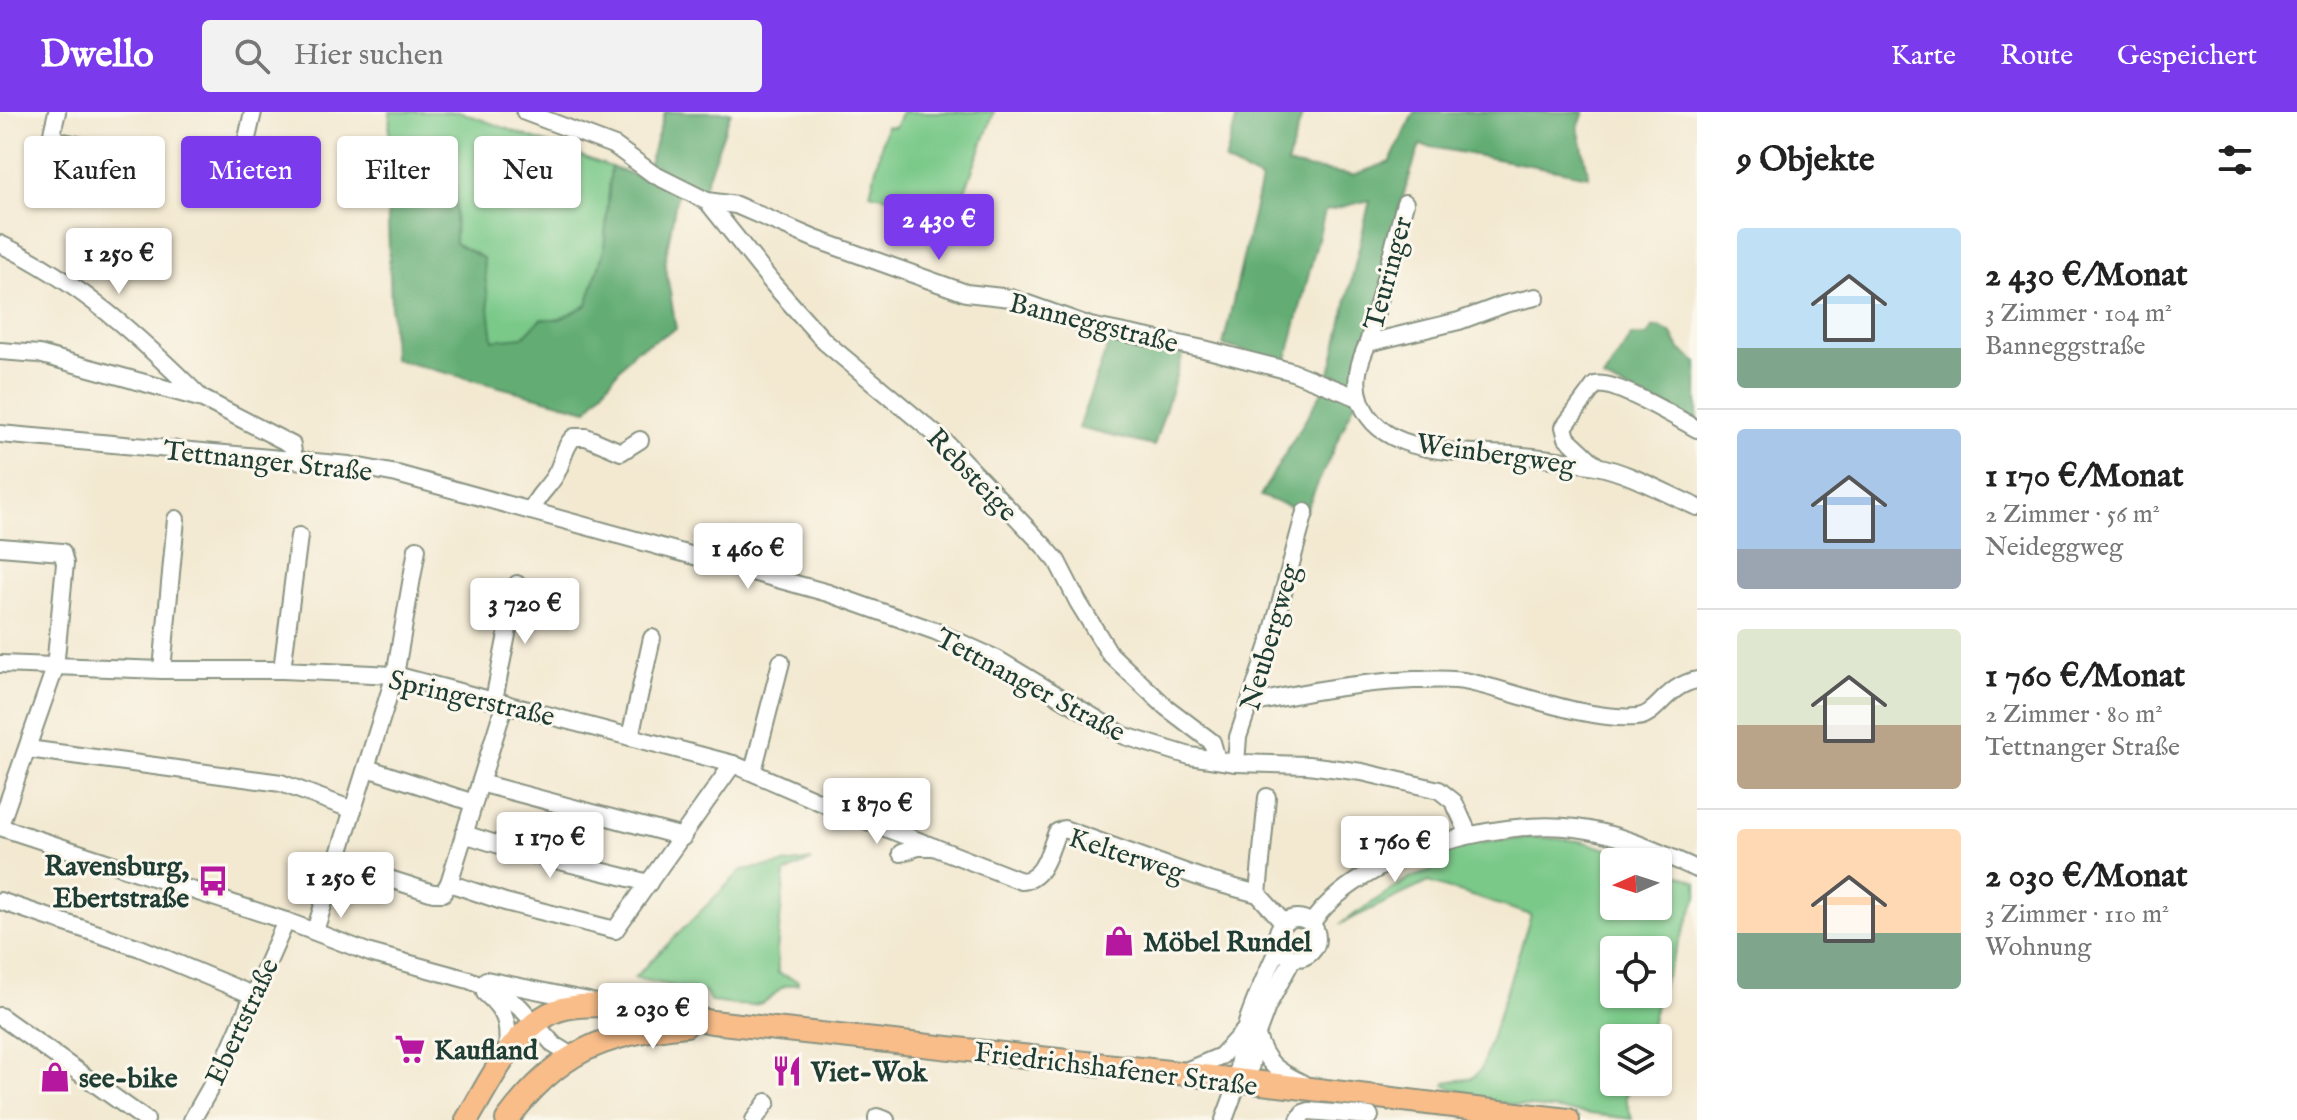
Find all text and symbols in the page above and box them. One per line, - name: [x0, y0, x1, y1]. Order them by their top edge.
- search box: [202, 20, 762, 92]
- text: Dwello: [40, 32, 154, 80]
- icon: search: [230, 34, 274, 78]
- text: Hier suchen: [294, 37, 443, 75]
- text: Karte: [1891, 39, 1956, 74]
- text: Route: [2000, 39, 2073, 74]
- text: Gespeichert: [2117, 39, 2257, 74]
- chip: Kaufen: [24, 136, 165, 208]
- chip: Mieten: [181, 136, 321, 208]
- chip: Filter: [337, 136, 458, 208]
- chip: Neu: [474, 136, 581, 208]
- icon: filters: [2213, 138, 2257, 182]
- text: 9 Objekte: [1737, 139, 1875, 182]
- pin: 2 430 €: [865, 194, 1013, 262]
- text: 2 430 €: [902, 203, 976, 236]
- street label: Teuringer: [1357, 213, 1421, 334]
- pin: 1 250 €: [45, 228, 193, 296]
- text: 1 250 €: [84, 237, 154, 270]
- text: 2 430 €/Monat: [1985, 254, 2188, 297]
- icon: home: [1801, 260, 1897, 356]
- street label: Banneggstraße: [1005, 287, 1182, 362]
- text: 3 Zimmer · 104 m²: [1985, 297, 2172, 330]
- text: Banneggstraße: [1985, 330, 2145, 363]
- street label: Rebsteige: [918, 422, 1024, 530]
- street label: Weinbergweg: [1414, 427, 1578, 484]
- street label: Tettnanger Straße: [161, 434, 374, 491]
- text: 1 170 €/Monat: [1985, 455, 2184, 498]
- icon: home: [1801, 461, 1897, 557]
- text: 2 Zimmer · 56 m²: [1985, 498, 2160, 531]
- pin: 1 460 €: [674, 523, 822, 591]
- text: Neideggweg: [1985, 531, 2123, 564]
- text: 1 460 €: [712, 532, 784, 565]
- street label: Neubergweg: [1234, 560, 1309, 715]
- pin: 3 720 €: [451, 578, 599, 646]
- text: 3 720 €: [488, 587, 562, 620]
- street label: Tettnanger Straße: [929, 621, 1131, 751]
- text: 1 760 €/Monat: [1985, 655, 2185, 698]
- icon: home: [1801, 661, 1897, 757]
- street label: Springerstraße: [385, 663, 558, 736]
- text: 2 Zimmer · 80 m²: [1985, 698, 2163, 731]
- text: Tettnanger Straße: [1985, 731, 2180, 764]
- pin: 1 870 €: [803, 778, 951, 846]
- text: 1 870 €: [841, 787, 913, 820]
- pin: 1 170 €: [476, 812, 624, 880]
- pin: 1 760 €: [1321, 816, 1469, 884]
- text: 1 170 €: [515, 821, 585, 854]
- street label: Kelterweg: [1064, 821, 1189, 892]
- text: 1 760 €: [1359, 825, 1431, 858]
- north arrow: [1600, 848, 1672, 920]
- map controls: [1600, 848, 1672, 1096]
- place label: Ravensburg, Ebertstraße: [44, 850, 190, 917]
- pin: 1 250 €: [267, 852, 415, 920]
- text: 2 030 €/Monat: [1985, 855, 2188, 898]
- text: 1 250 €: [306, 861, 376, 894]
- icon: home: [1801, 861, 1897, 957]
- bus stop icon: Ravensburg, Ebertstraße: [196, 864, 230, 898]
- text: 3 Zimmer · 110 m²: [1985, 898, 2169, 931]
- shop icon: Möbel Rundel: [1102, 924, 1136, 958]
- place label: Möbel Rundel: [1143, 926, 1313, 961]
- text: Wohnung: [1985, 931, 2091, 964]
- button: locate: [1600, 936, 1672, 1008]
- street label: Ebertstraße: [199, 953, 288, 1091]
- pin: 2 030 €: [579, 983, 727, 1051]
- text: 2 030 €: [616, 992, 690, 1025]
- button: layers: [1600, 1024, 1672, 1096]
- supermarket icon: Kaufland: [393, 1032, 427, 1066]
- place label: Kaufland: [434, 1034, 539, 1069]
- street label: Friedrichshafener Straße: [972, 1036, 1259, 1105]
- restaurant icon: Viet-Wok: [770, 1054, 804, 1088]
- place label: Viet-Wok: [810, 1056, 928, 1091]
- shop icon: see-bike: [38, 1060, 72, 1094]
- place label: see-bike: [79, 1062, 178, 1097]

